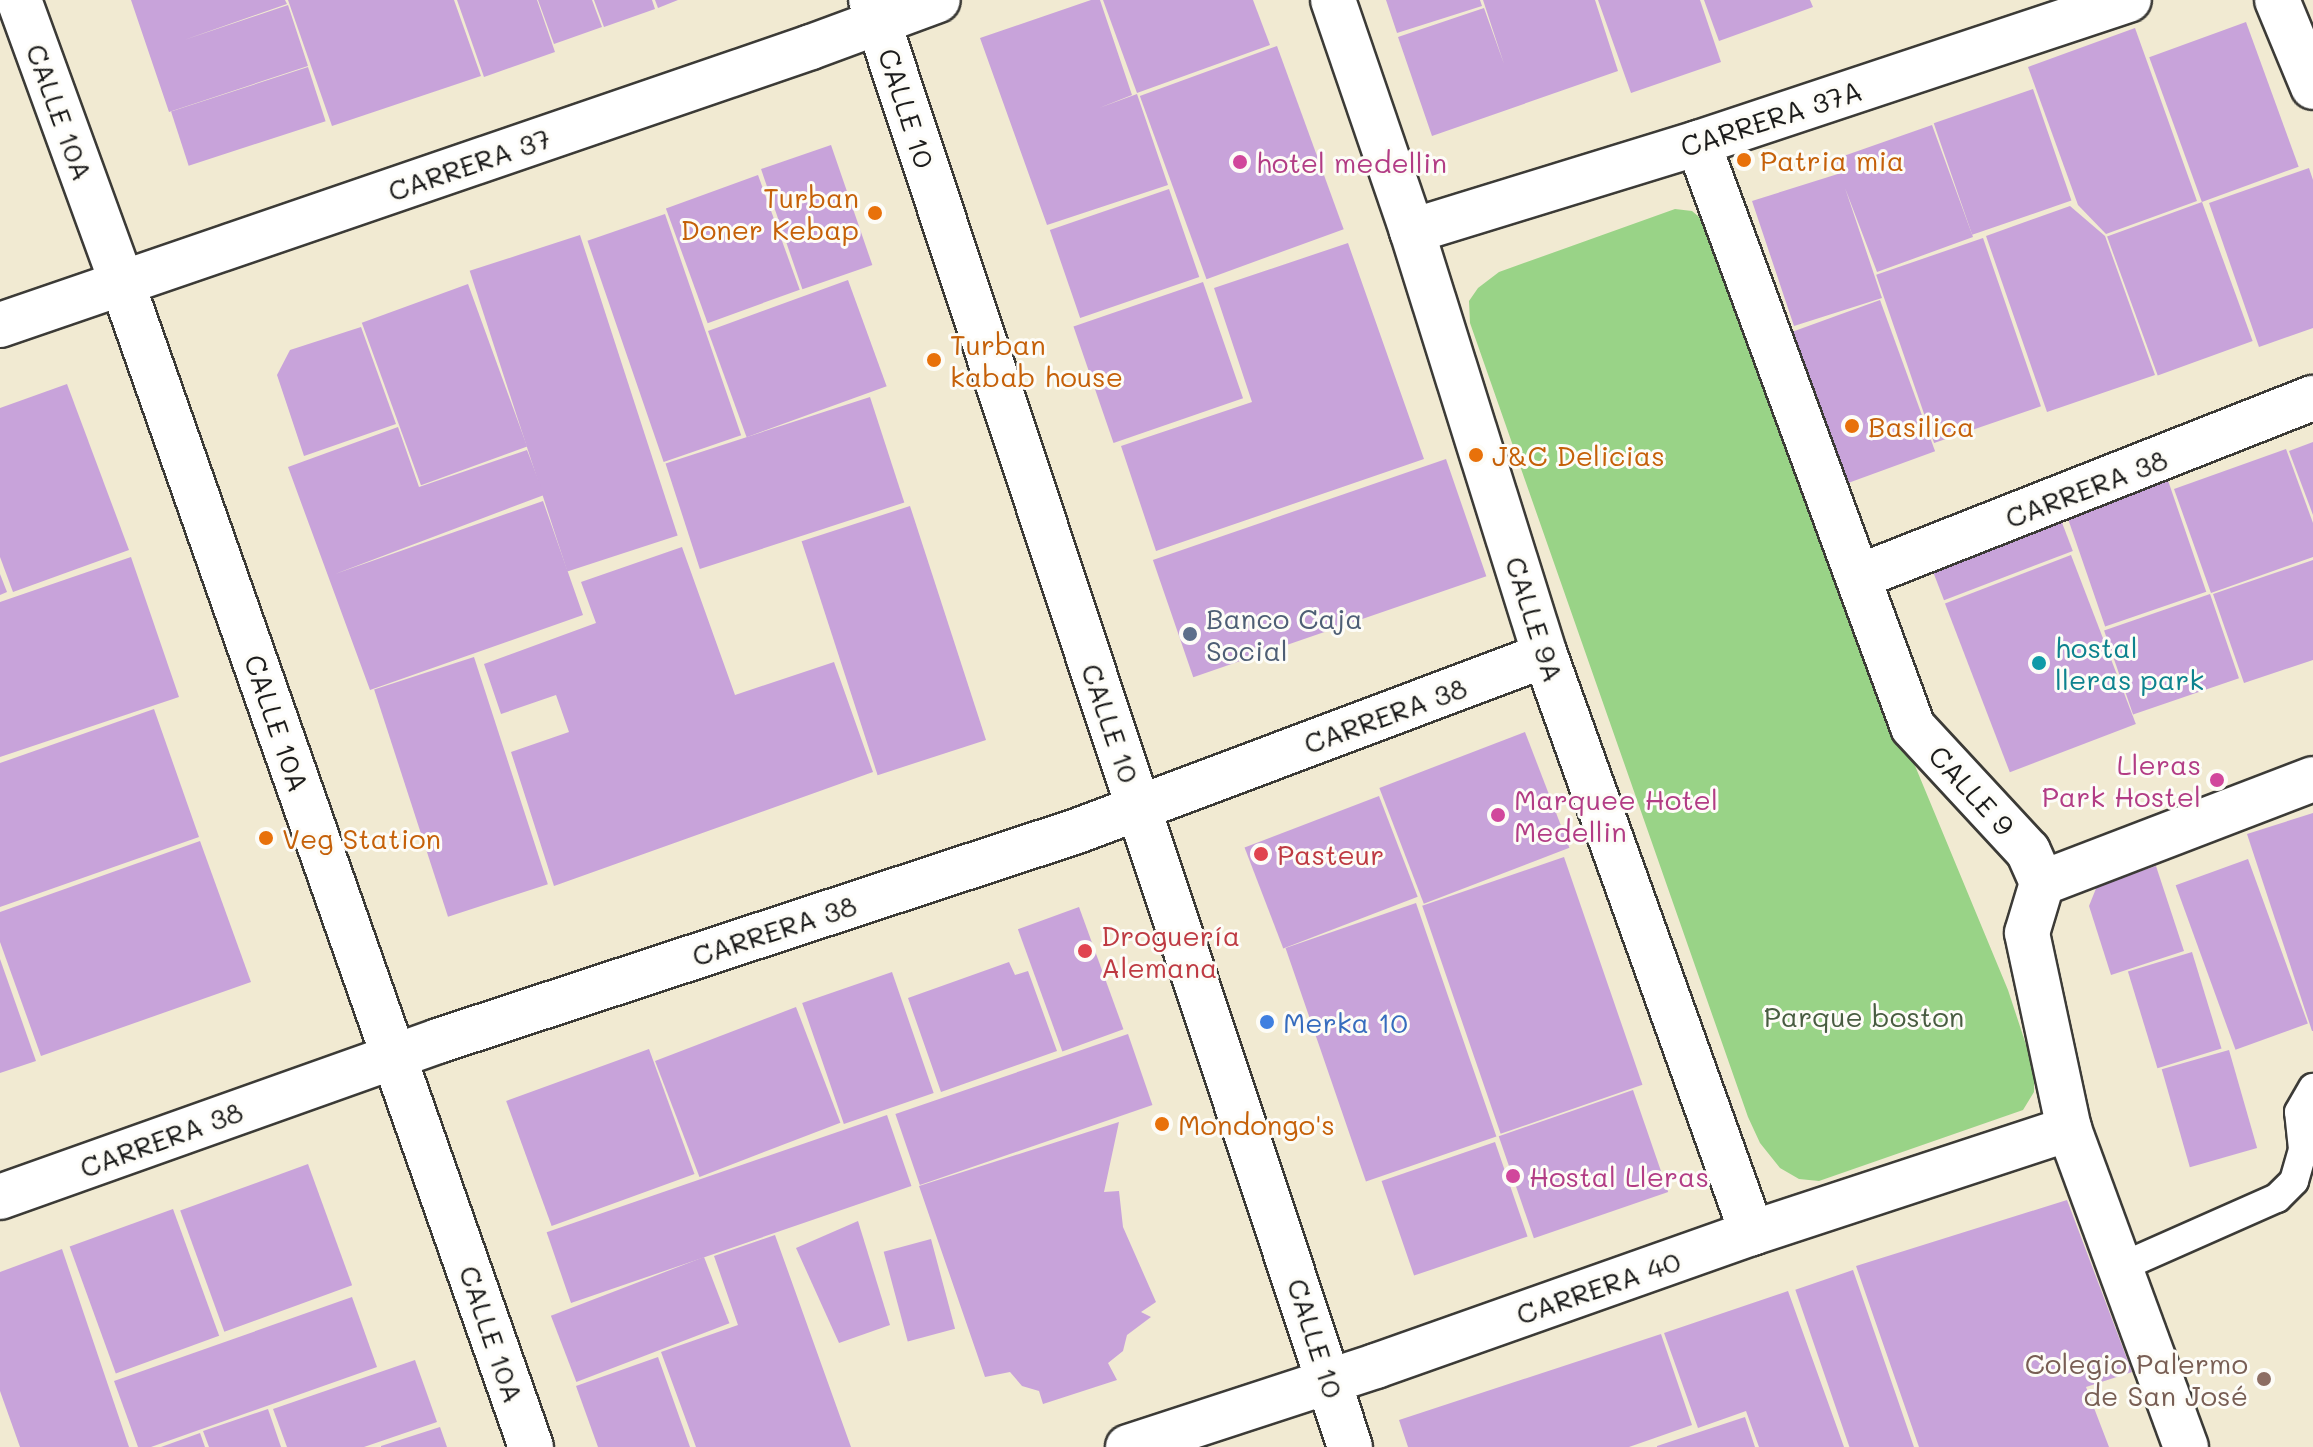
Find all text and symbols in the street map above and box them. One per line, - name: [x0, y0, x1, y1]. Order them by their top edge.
- street label: CALLE 10A: [20, 39, 100, 185]
- street label: CALLE 10: [872, 44, 942, 172]
- street label: CARRERA 37A: [1676, 73, 1866, 163]
- street label: CARRERA 37: [383, 121, 555, 207]
- place label: Patria mia: [1760, 143, 1904, 177]
- place label: hotel medellin: [1256, 145, 1447, 179]
- marker: Patria mia: [1735, 151, 1753, 169]
- marker: hotel medellin: [1231, 153, 1249, 171]
- place label: Turban Doner Kebap: [680, 180, 859, 246]
- marker: Turban Doner Kebap: [866, 204, 884, 222]
- place label: Turban kabab house: [950, 327, 1123, 393]
- marker: Turban kabab house: [925, 351, 943, 369]
- place label: Basilica: [1868, 409, 1975, 443]
- marker: Basilica: [1843, 417, 1861, 435]
- place label: J&C Delicias: [1492, 438, 1665, 472]
- street label: CARRERA 38: [2000, 442, 2172, 534]
- marker: J&C Delicias: [1467, 446, 1485, 464]
- street label: CALLE 9A: [1499, 552, 1571, 686]
- place label: Banco Caja Social: [1206, 601, 1363, 667]
- marker: Banco Caja Social: [1181, 625, 1199, 643]
- place label: hostal lleras park: [2055, 630, 2204, 696]
- street label: CALLE 10A: [238, 650, 316, 796]
- marker: hostal lleras park: [2030, 654, 2048, 672]
- street label: CALLE 10: [1075, 659, 1147, 787]
- street label: CARRERA 38: [1299, 670, 1471, 760]
- street label: CALLE 9: [1922, 738, 2022, 842]
- place label: Lleras Park Hostel: [2042, 747, 2201, 813]
- marker: Lleras Park Hostel: [2208, 771, 2226, 789]
- place label: Marquee Hotel Medellin: [1514, 782, 1718, 848]
- marker: Marquee Hotel Medellin: [1489, 806, 1507, 824]
- place label: Veg Station: [282, 821, 441, 855]
- marker: Veg Station: [257, 829, 275, 847]
- place label: Pasteur: [1277, 837, 1384, 871]
- marker: Pasteur: [1252, 845, 1270, 863]
- street label: CARRERA 38: [688, 888, 860, 972]
- place label: Droguería Alemana: [1101, 918, 1240, 984]
- marker: Droguería Alemana: [1076, 942, 1094, 960]
- park label: Parque boston: [1764, 999, 1964, 1033]
- place label: Merka 10: [1283, 1005, 1408, 1039]
- marker: Merka 10: [1258, 1013, 1276, 1031]
- street label: CARRERA 38: [75, 1094, 247, 1184]
- place label: Mondongo's: [1178, 1107, 1335, 1141]
- marker: Mondongo's: [1153, 1115, 1171, 1133]
- place label: Hostal Lleras: [1529, 1159, 1709, 1193]
- marker: Hostal Lleras: [1504, 1167, 1522, 1185]
- street label: CARRERA 40: [1512, 1243, 1684, 1331]
- street label: CALLE 10A: [453, 1261, 531, 1407]
- street label: CALLE 10: [1281, 1274, 1351, 1402]
- place label: Colegio Palermo de San José: [2025, 1346, 2248, 1412]
- marker: Colegio Palermo de San José: [2255, 1370, 2273, 1388]

